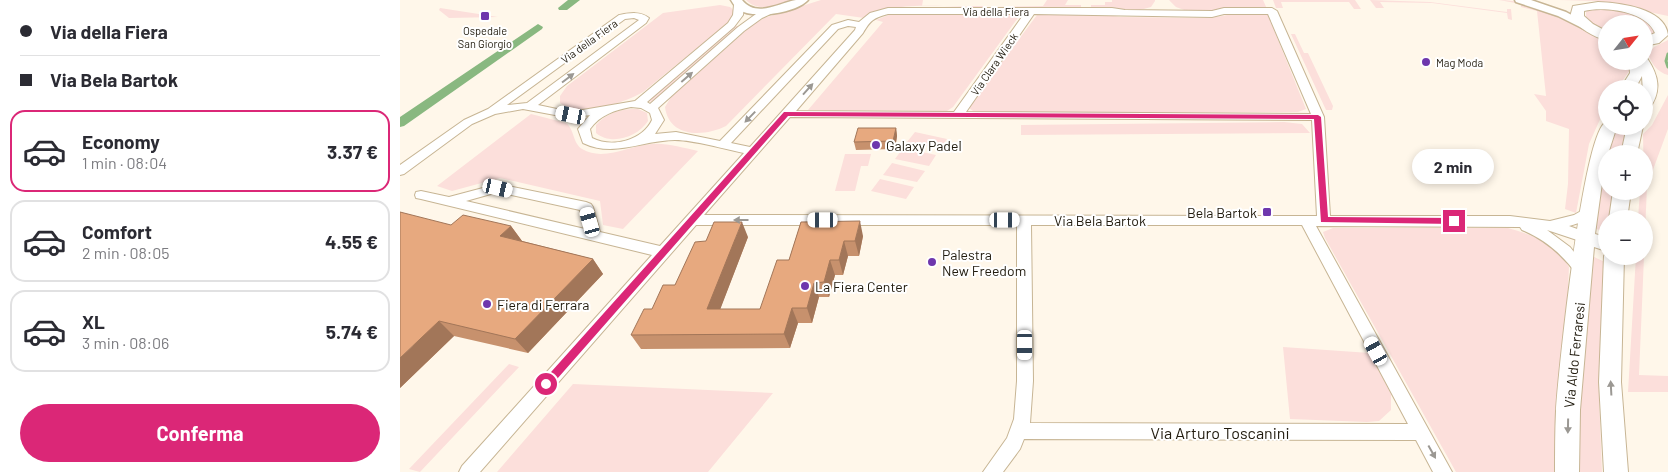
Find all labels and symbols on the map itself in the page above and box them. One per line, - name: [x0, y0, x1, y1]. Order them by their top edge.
- street label: Via della Fiera: [963, 5, 1029, 18]
- marker: Ospedale San Giorgio: [479, 10, 491, 22]
- north arrow: [1598, 15, 1652, 70]
- street label: Via della Fiera: [558, 16, 620, 66]
- place label: Ospedale San Giorgio: [458, 24, 512, 50]
- street label: Via Clara Wieck: [968, 30, 1021, 98]
- marker: Mag Moda: [1420, 56, 1432, 68]
- place label: Mag Moda: [1436, 56, 1483, 69]
- one-way arrow: [681, 71, 694, 82]
- one-way arrow: [561, 72, 574, 83]
- one-way arrow: [803, 82, 814, 95]
- car: [554, 105, 587, 125]
- one-way arrow: [744, 110, 756, 122]
- place label: Galaxy Padel: [886, 137, 962, 154]
- marker: Galaxy Padel: [870, 139, 882, 151]
- callout: 2 min: [1413, 148, 1495, 184]
- car: [481, 177, 514, 199]
- place label: Bela Bartok: [1187, 204, 1257, 221]
- car: [578, 206, 601, 238]
- marker: Bela Bartok: [1261, 206, 1273, 218]
- route end: [1443, 210, 1465, 232]
- street label: Via Bela Bartok: [1054, 212, 1146, 229]
- car: [808, 213, 838, 228]
- car: [990, 213, 1020, 228]
- one-way arrow: [733, 216, 749, 224]
- place label: Palestra New Freedom: [942, 246, 1026, 279]
- marker: Palestra New Freedom: [926, 256, 938, 268]
- place label: La Fiera Center: [815, 278, 908, 295]
- marker: La Fiera Center: [799, 280, 811, 292]
- place label: Fiera di Ferrara: [497, 296, 589, 313]
- marker: Fiera di Ferrara: [481, 298, 493, 310]
- street label: Via Aldo Ferraresi: [1560, 301, 1588, 409]
- car: [1017, 330, 1032, 360]
- car: [1362, 334, 1389, 368]
- route start: [535, 373, 557, 395]
- one-way arrow: [1606, 380, 1614, 396]
- one-way arrow: [1563, 418, 1571, 434]
- street label: Via Arturo Toscanini: [1150, 423, 1290, 442]
- one-way arrow: [1428, 445, 1437, 459]

